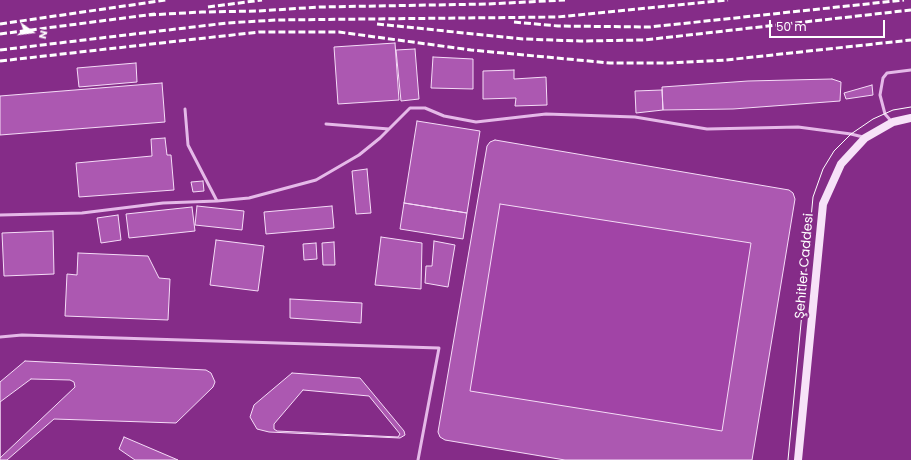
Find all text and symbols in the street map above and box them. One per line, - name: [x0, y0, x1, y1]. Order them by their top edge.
- north arrow: [12, 12, 52, 52]
- scale bar: [771, 12, 887, 38]
- text: 50 m: [776, 18, 807, 35]
- text: N: [35, 29, 52, 41]
- street label: Şehitler Caddesi: [793, 213, 817, 319]

